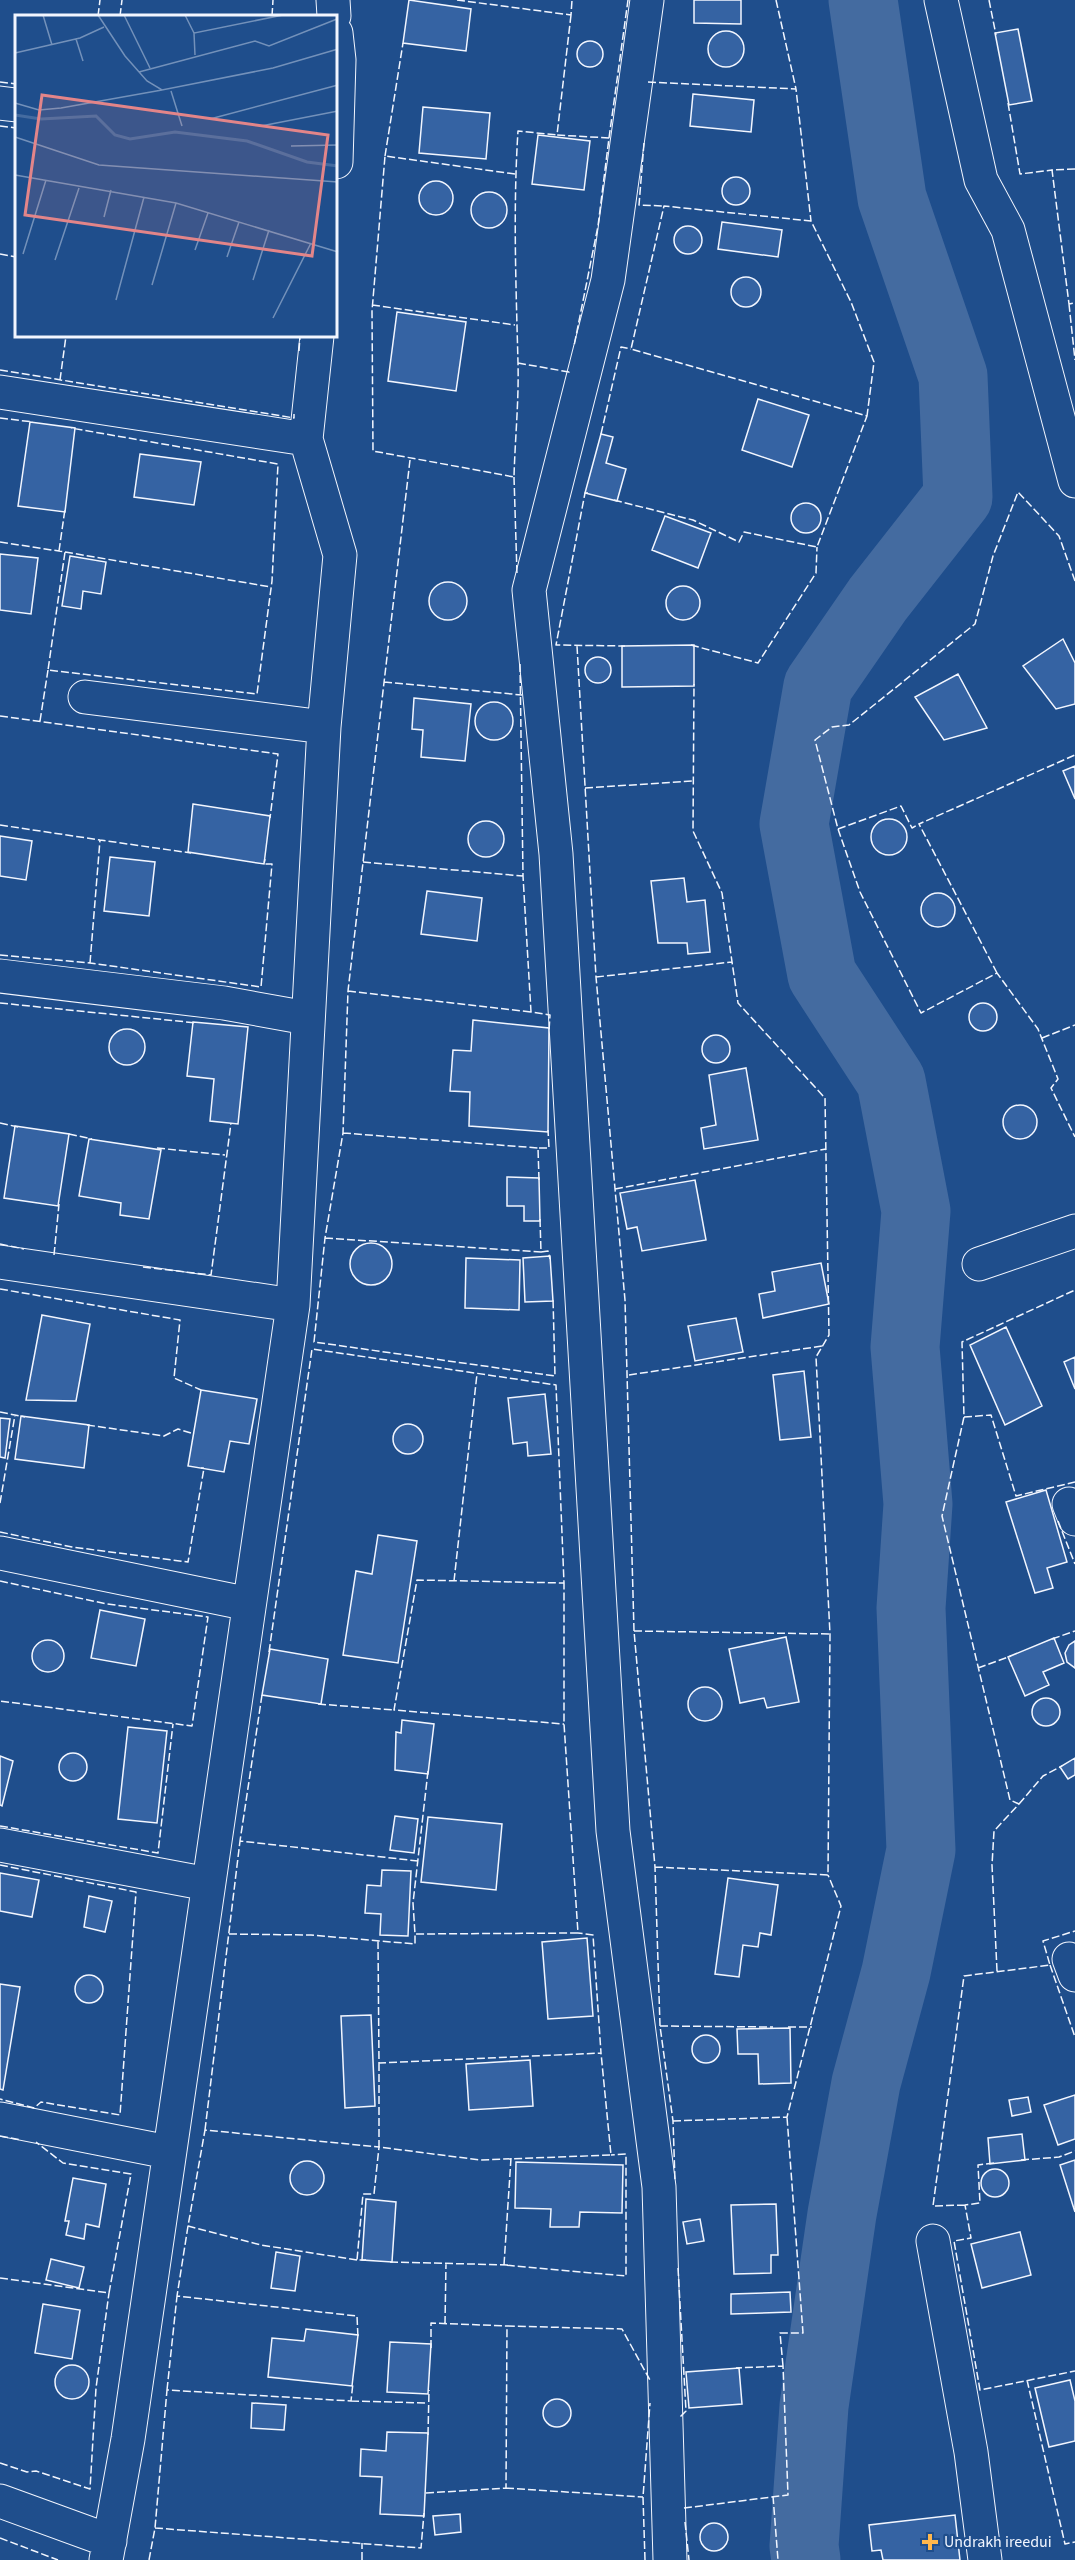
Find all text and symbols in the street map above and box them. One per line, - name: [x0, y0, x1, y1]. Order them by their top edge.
- inset map: [15, 15, 338, 338]
- place label: Undrakh ireedui: [944, 2531, 1052, 2553]
- marker: Undrakh ireedui: [921, 2533, 939, 2551]

